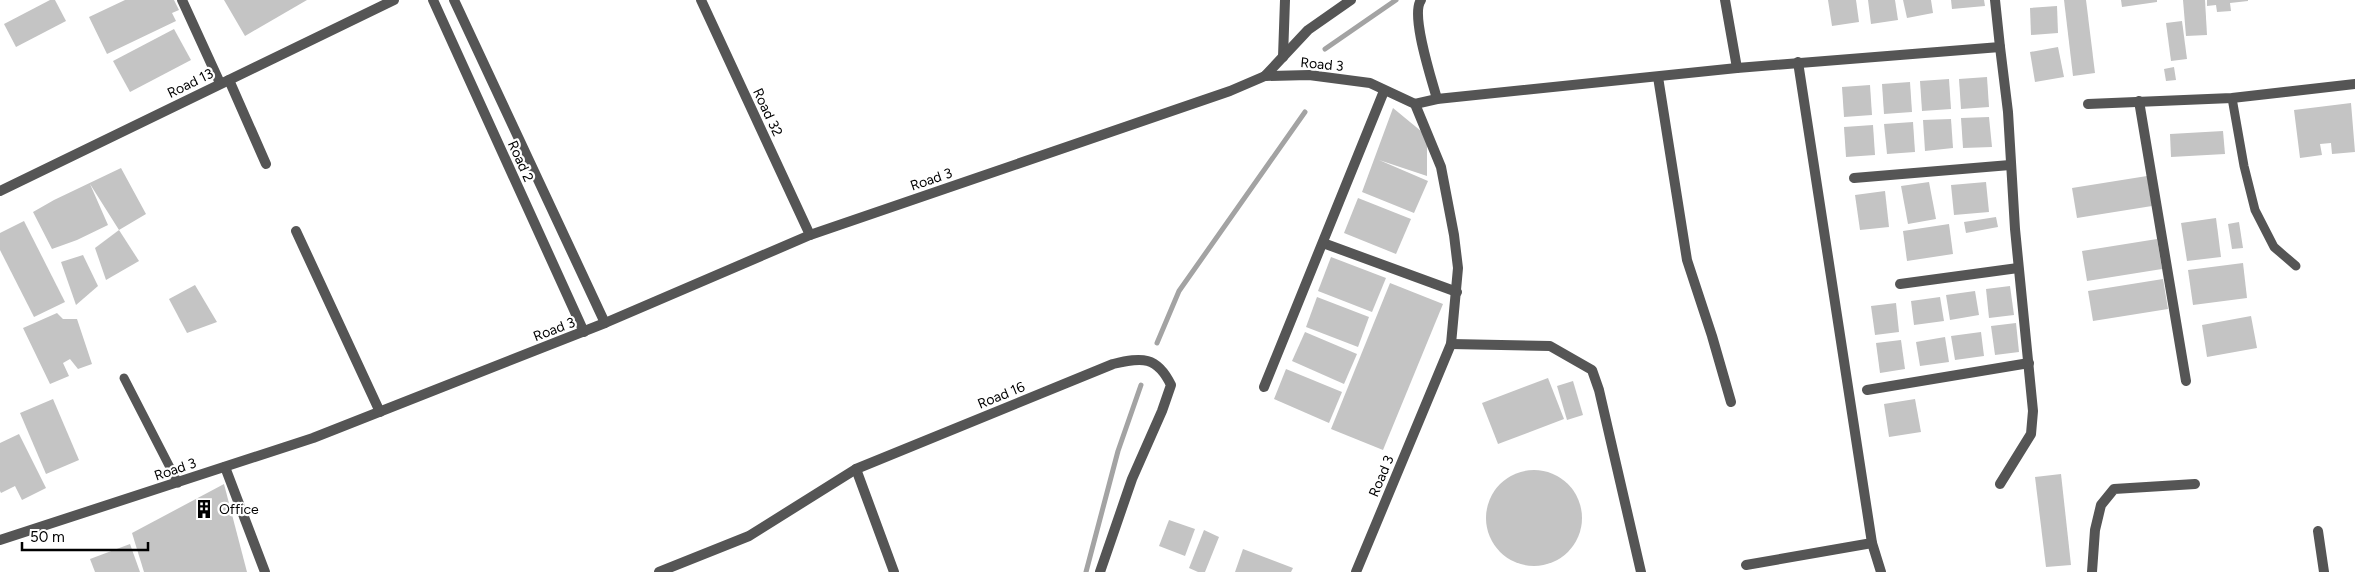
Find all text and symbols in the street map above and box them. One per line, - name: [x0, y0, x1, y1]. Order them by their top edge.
- street label: Road 3: [1300, 54, 1344, 75]
- street label: Road 13: [164, 65, 216, 102]
- street label: Road 32: [749, 85, 786, 139]
- street label: Road 2: [504, 138, 537, 185]
- street label: Road 3: [908, 164, 954, 195]
- street label: Road 3: [531, 314, 577, 345]
- street label: Road 16: [975, 378, 1027, 413]
- street label: Road 3: [1365, 453, 1398, 499]
- street label: Road 3: [152, 454, 198, 485]
- building icon: Office: [193, 498, 215, 520]
- place label: Office: [219, 501, 259, 518]
- scale bar: [22, 520, 149, 552]
- text: 50 m: [30, 528, 65, 546]

